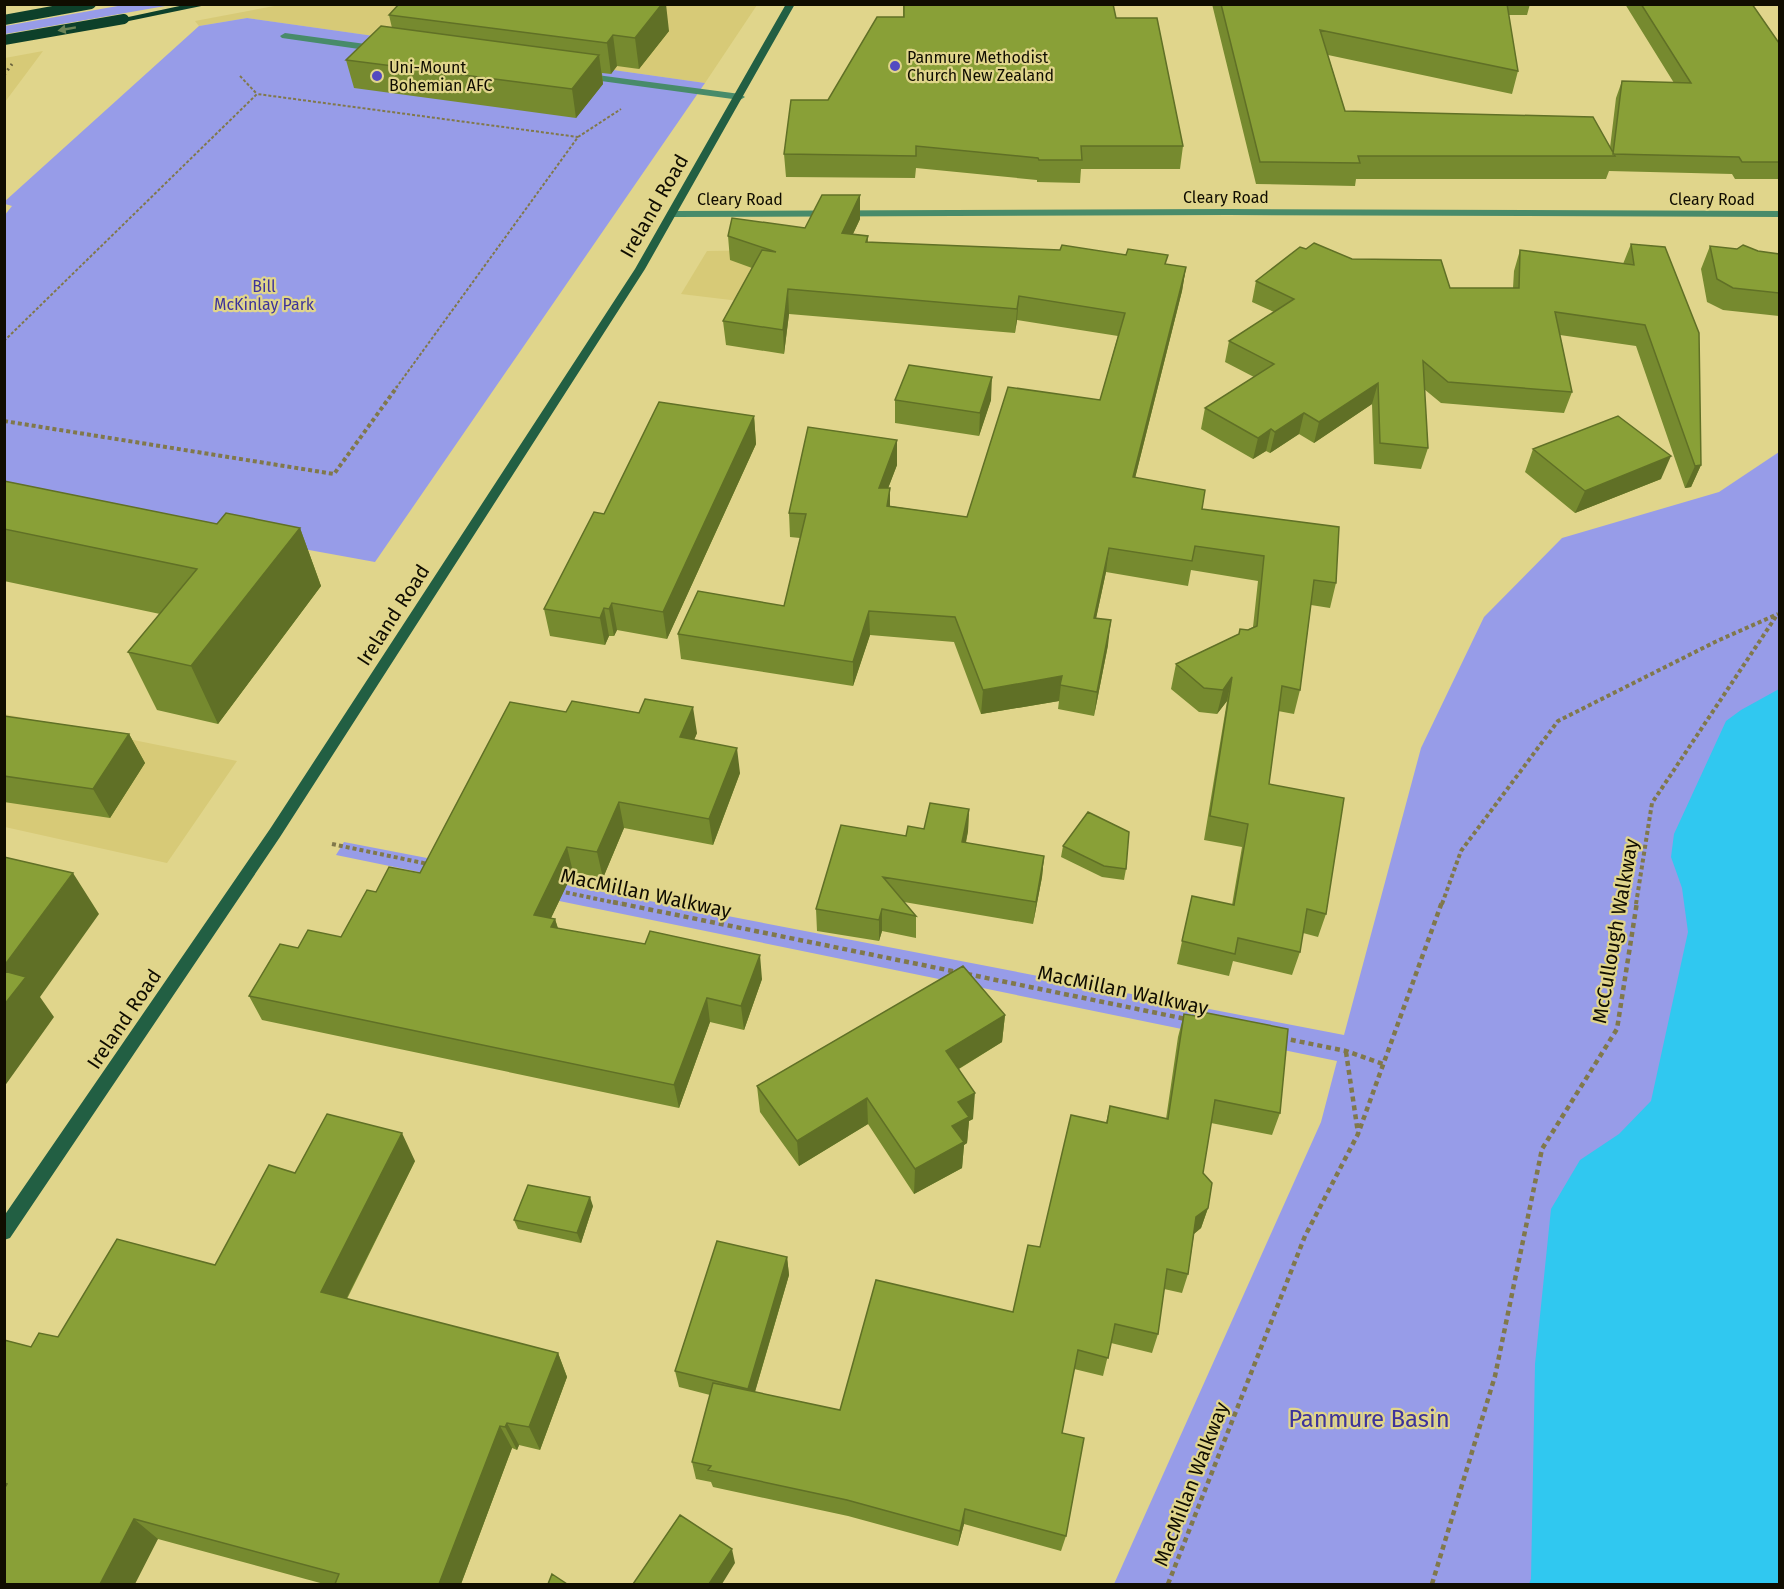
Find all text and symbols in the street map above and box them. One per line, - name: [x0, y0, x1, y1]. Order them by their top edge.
- one-way arrow: [57, 25, 76, 34]
- place label: Panmure Methodist Church New Zealand: [907, 48, 1054, 85]
- place label: Uni-Mount Bohemian AFC: [389, 58, 492, 95]
- marker: Panmure Methodist Church New Zealand: [888, 59, 902, 73]
- marker: Uni-Mount Bohemian AFC: [370, 69, 384, 83]
- street label: Ireland Road: [615, 150, 693, 262]
- street label: Cleary Road: [1183, 188, 1269, 207]
- street label: Cleary Road: [697, 190, 783, 209]
- street label: Cleary Road: [1669, 190, 1755, 209]
- park label: Bill McKinlay Park: [214, 277, 315, 314]
- street label: Ireland Road: [351, 560, 435, 670]
- street label: McCullough Walkway: [1587, 837, 1643, 1025]
- street label: MacMillan Walkway: [558, 863, 734, 923]
- street label: MacMillan Walkway: [1035, 960, 1211, 1020]
- street label: Ireland Road: [82, 964, 166, 1074]
- street label: MacMillan Walkway: [1149, 1398, 1233, 1570]
- park label: Panmure Basin: [1288, 1405, 1450, 1433]

